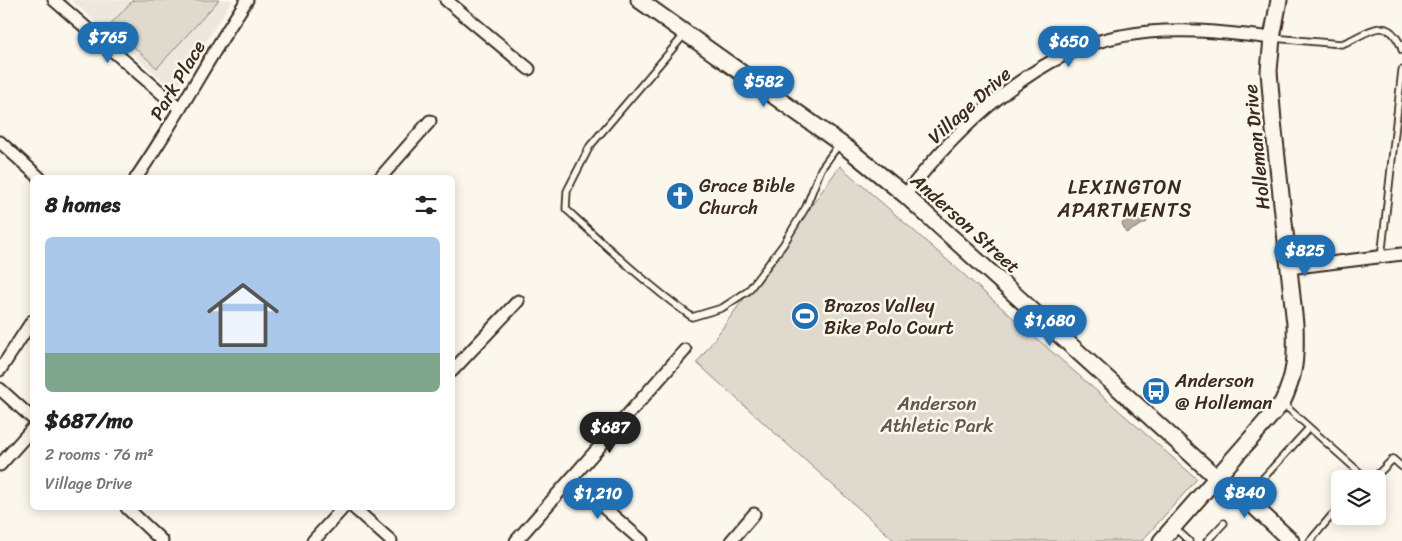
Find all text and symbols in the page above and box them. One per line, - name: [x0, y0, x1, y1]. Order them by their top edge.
- pin: $765: [78, 22, 138, 64]
- text: $765: [89, 23, 127, 52]
- pin: $650: [1039, 26, 1099, 68]
- text: $650: [1049, 27, 1089, 56]
- street label: Park Place: [140, 34, 214, 127]
- street label: Village Drive: [920, 58, 1019, 152]
- pin: $582: [734, 66, 794, 108]
- text: $582: [744, 67, 784, 96]
- street label: Holleman Drive: [1233, 82, 1279, 211]
- street label: Anderson Street: [902, 164, 1028, 282]
- place label: Grace Bible Church: [699, 169, 795, 224]
- district label: LEXINGTON APARTMENTS: [1057, 170, 1192, 228]
- church icon: Grace Bible Church: [665, 181, 695, 211]
- text: 8 homes: [45, 186, 120, 224]
- icon: filters: [412, 191, 440, 219]
- pin: $825: [1275, 234, 1335, 277]
- text: $825: [1285, 236, 1325, 265]
- icon: home: [198, 270, 288, 360]
- place label: Brazos Valley Bike Polo Court: [824, 289, 954, 344]
- sports icon: Brazos Valley Bike Polo Court: [790, 301, 820, 331]
- pin: $1,680: [1009, 304, 1091, 347]
- text: $1,680: [1025, 306, 1075, 335]
- place label: Anderson @ Holleman: [1174, 364, 1273, 419]
- bus stop icon: Anderson @ Holleman: [1141, 376, 1171, 406]
- park label: Anderson Athletic Park: [880, 387, 994, 442]
- text: $687/mo: [45, 402, 133, 440]
- pin: $687: [580, 412, 640, 454]
- text: $687: [591, 413, 629, 442]
- text: 2 rooms · 76 m²: [45, 440, 154, 469]
- text: Village Drive: [45, 469, 132, 498]
- map controls: [1331, 470, 1386, 525]
- button: layers: [1331, 470, 1386, 525]
- pin: $840: [1215, 476, 1275, 519]
- pin: $1,210: [557, 478, 639, 520]
- text: $840: [1225, 478, 1265, 507]
- text: $1,210: [574, 479, 622, 508]

